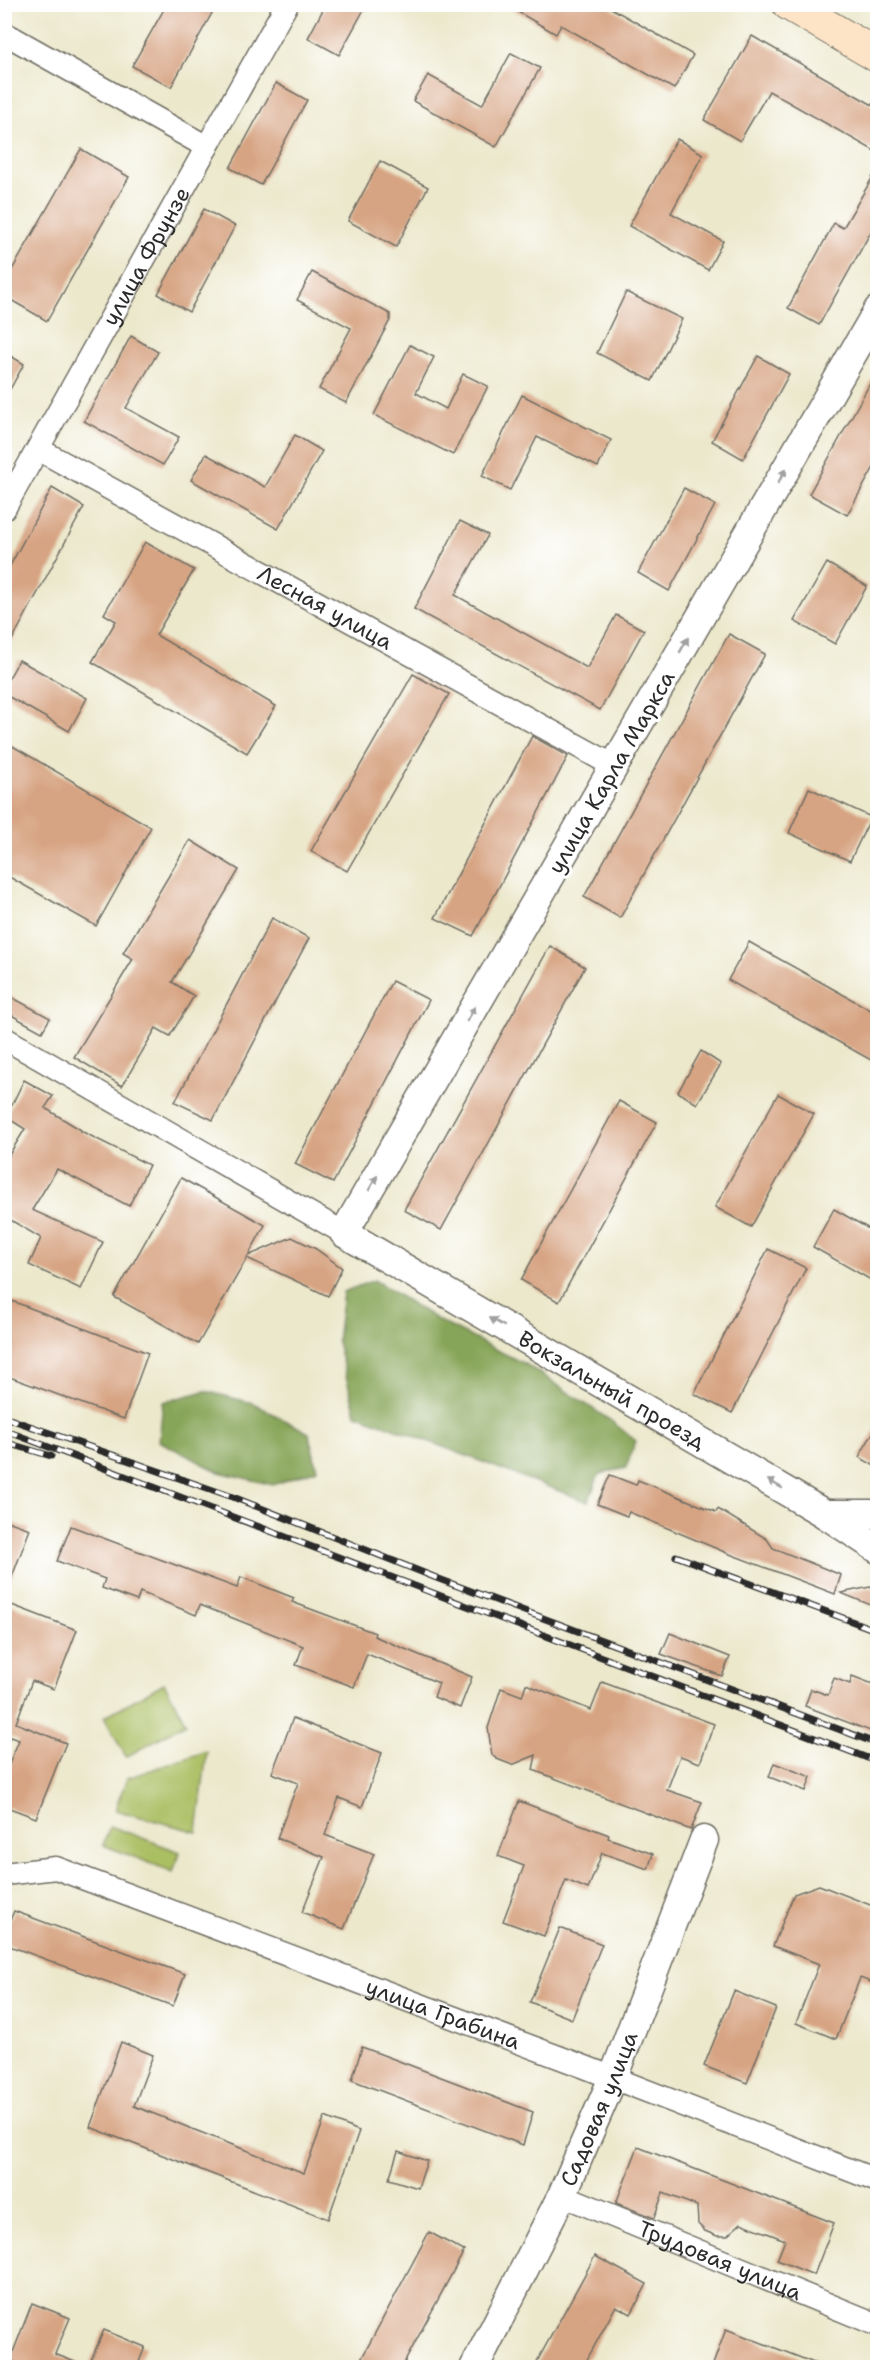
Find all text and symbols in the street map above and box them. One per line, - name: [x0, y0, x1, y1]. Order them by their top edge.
- street label: улица Фрунзе: [96, 182, 197, 331]
- one-way arrow: [776, 468, 787, 484]
- street label: Лесная улица: [252, 559, 398, 657]
- one-way arrow: [679, 636, 689, 653]
- street label: улица Карла Маркса: [541, 665, 682, 879]
- one-way arrow: [465, 1006, 476, 1022]
- one-way arrow: [368, 1174, 378, 1191]
- one-way arrow: [489, 1318, 506, 1328]
- street label: Вокзальный проезд: [513, 1324, 711, 1456]
- one-way arrow: [767, 1479, 783, 1490]
- street label: улица Грабина: [362, 1972, 525, 2056]
- street label: Садовая улица: [554, 2027, 645, 2191]
- street label: Трудовая улица: [634, 2214, 806, 2307]

